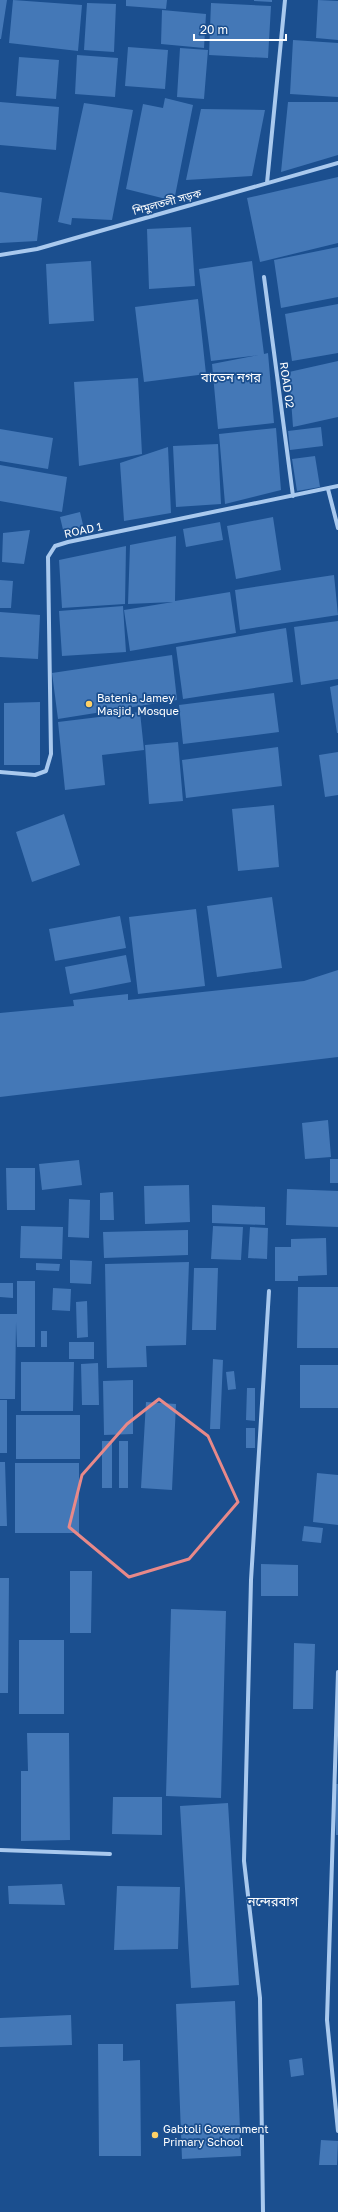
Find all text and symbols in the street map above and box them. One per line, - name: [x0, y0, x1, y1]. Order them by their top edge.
- scale bar: [194, 16, 286, 42]
- text: 20 m: [200, 22, 228, 37]
- street label: শিমুলতলী সড়ক: [130, 186, 203, 218]
- street label: ROAD 02: [278, 361, 297, 409]
- district label: বাতেন নগর: [200, 369, 261, 385]
- street label: ROAD 1: [63, 519, 103, 540]
- place label: Batenia Jamey Masjid, Mosque: [97, 691, 179, 717]
- marker: Batenia Jamey Masjid, Mosque: [84, 699, 94, 709]
- district label: নন্দেরবাগ: [247, 1893, 299, 1909]
- place label: Gabtoli Government Primary School: [163, 2122, 269, 2148]
- marker: Gabtoli Government Primary School: [150, 2130, 160, 2140]

